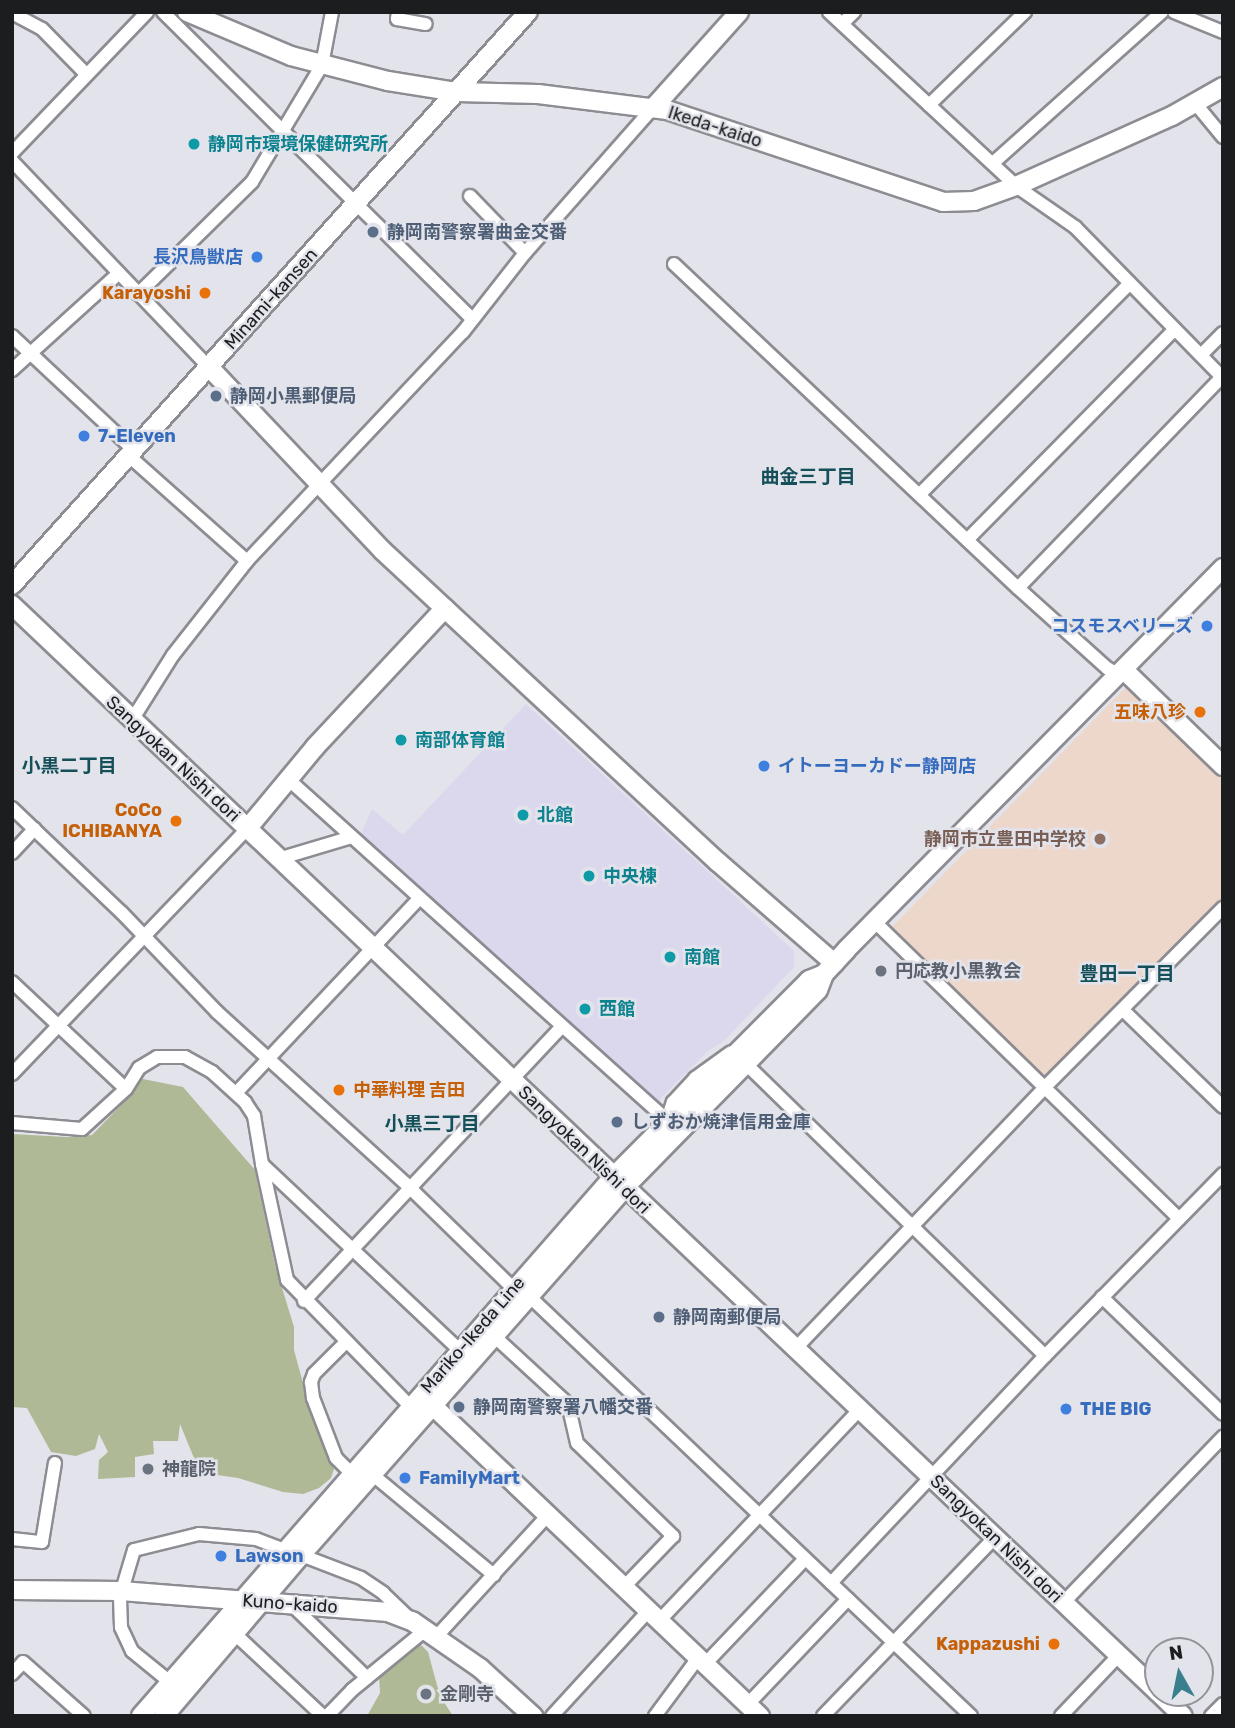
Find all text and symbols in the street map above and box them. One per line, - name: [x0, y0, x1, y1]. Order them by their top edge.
- street label: Ikeda-kaido: [665, 102, 765, 152]
- place label: 静岡市環境保健研究所: [208, 133, 388, 155]
- marker: 静岡市環境保健研究所: [186, 136, 202, 152]
- place label: 静岡南警察署曲金交番: [387, 221, 567, 243]
- marker: 静岡南警察署曲金交番: [365, 224, 381, 240]
- street label: Minami-kansen: [220, 244, 322, 354]
- place label: 長沢鳥獣店: [153, 246, 243, 268]
- marker: 長沢鳥獣店: [249, 249, 265, 265]
- place label: Karayoshi: [102, 282, 191, 304]
- marker: Karayoshi: [197, 285, 213, 301]
- place label: 静岡小黒郵便局: [230, 385, 356, 407]
- marker: 静岡小黒郵便局: [208, 388, 224, 404]
- place label: 7-Eleven: [98, 425, 176, 447]
- marker: 7-Eleven: [76, 428, 92, 444]
- district label: 曲金三丁目: [761, 466, 855, 488]
- place label: コスモスベリーズ: [1049, 615, 1193, 637]
- marker: コスモスベリーズ: [1199, 618, 1215, 634]
- street label: Sangyokan Nishi dori: [102, 691, 244, 827]
- place label: 五味八珍: [1114, 701, 1186, 723]
- marker: 五味八珍: [1192, 704, 1208, 720]
- place label: 南部体育館: [415, 729, 505, 751]
- marker: 南部体育館: [393, 732, 409, 748]
- district label: 小黒二丁目: [22, 755, 116, 777]
- place label: イトーヨーカドー静岡店: [778, 755, 976, 777]
- marker: イトーヨーカドー静岡店: [756, 758, 772, 774]
- place label: CoCo ICHIBANYA: [62, 800, 162, 842]
- place label: 北館: [537, 804, 573, 826]
- marker: 北館: [515, 807, 531, 823]
- marker: CoCo ICHIBANYA: [168, 813, 184, 829]
- place label: 静岡市立豊田中学校: [924, 828, 1086, 850]
- marker: 静岡市立豊田中学校: [1092, 831, 1108, 847]
- place label: 中央棟: [603, 865, 657, 887]
- marker: 中央棟: [581, 868, 597, 884]
- place label: 南館: [684, 946, 720, 968]
- marker: 南館: [662, 949, 678, 965]
- place label: 円応教小黒教会: [895, 960, 1021, 982]
- marker: 円応教小黒教会: [873, 963, 889, 979]
- district label: 豊田一丁目: [1080, 963, 1174, 985]
- place label: 西館: [599, 998, 635, 1020]
- marker: 西館: [577, 1001, 593, 1017]
- place label: 中華料理 吉田: [353, 1079, 465, 1101]
- street label: Sangyokan Nishi dori: [514, 1081, 654, 1219]
- marker: 中華料理 吉田: [331, 1082, 347, 1098]
- place label: しずおか焼津信用金庫: [631, 1111, 811, 1133]
- district label: 小黒三丁目: [385, 1113, 479, 1135]
- marker: しずおか焼津信用金庫: [609, 1114, 625, 1130]
- street label: Mariko-Ikeda Line: [416, 1272, 530, 1398]
- place label: 静岡南郵便局: [673, 1306, 781, 1328]
- marker: 静岡南郵便局: [651, 1309, 667, 1325]
- place label: 静岡南警察署八幡交番: [473, 1396, 653, 1418]
- place label: THE BIG: [1080, 1398, 1152, 1420]
- marker: 静岡南警察署八幡交番: [451, 1399, 467, 1415]
- marker: THE BIG: [1058, 1401, 1074, 1417]
- place label: 神龍院: [162, 1458, 216, 1480]
- marker: 神龍院: [140, 1461, 156, 1477]
- place label: FamilyMart: [419, 1467, 520, 1489]
- marker: FamilyMart: [397, 1470, 413, 1486]
- street label: Sangyokan Nishi dori: [926, 1470, 1066, 1608]
- place label: Lawson: [235, 1545, 304, 1567]
- marker: Lawson: [213, 1548, 229, 1564]
- street label: Kuno-kaido: [242, 1590, 338, 1618]
- place label: Kappazushi: [936, 1633, 1040, 1655]
- marker: Kappazushi: [1046, 1636, 1062, 1652]
- north arrow: [1144, 1637, 1214, 1707]
- text: N: [1167, 1640, 1184, 1665]
- place label: 金剛寺: [440, 1683, 494, 1705]
- marker: 金剛寺: [418, 1686, 434, 1702]

